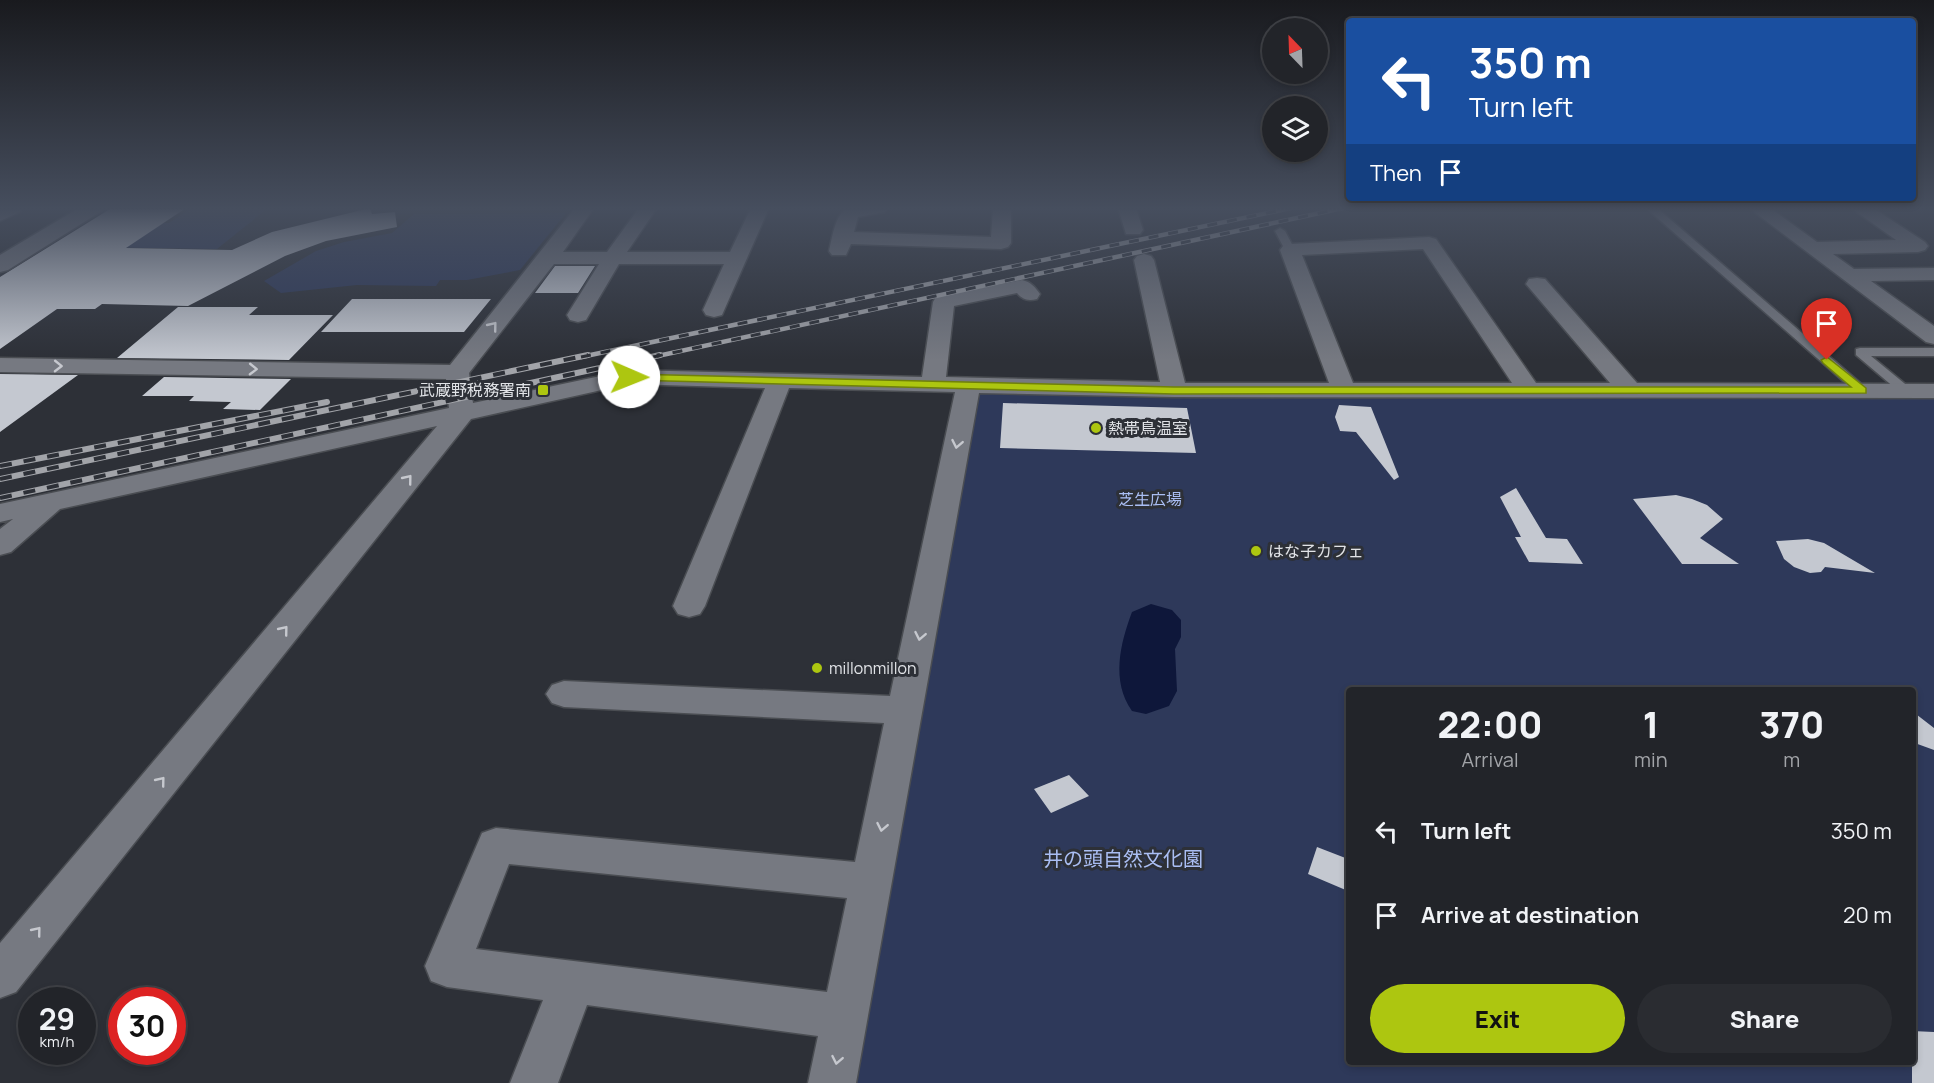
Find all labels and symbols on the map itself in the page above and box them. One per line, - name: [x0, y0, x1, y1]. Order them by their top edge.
- north arrow: [1262, 18, 1328, 84]
- pin: [1801, 298, 1852, 360]
- one-way arrow: [486, 322, 497, 333]
- position arrow: [597, 345, 661, 409]
- one-way arrow: [54, 360, 63, 372]
- one-way arrow: [249, 363, 258, 375]
- place label: 武蔵野税務署南: [419, 379, 531, 401]
- marker: 武蔵野税務署南: [536, 383, 550, 397]
- place label: 熱帯鳥温室: [1108, 417, 1188, 439]
- marker: 熱帯鳥温室: [1089, 421, 1103, 435]
- one-way arrow: [951, 439, 964, 449]
- one-way arrow: [401, 475, 412, 486]
- park label: 芝生広場: [1118, 488, 1182, 510]
- place label: はな子カフェ: [1268, 540, 1364, 562]
- marker: はな子カフェ: [1249, 544, 1263, 558]
- one-way arrow: [277, 626, 288, 637]
- one-way arrow: [914, 631, 927, 641]
- place label: millonmillon: [829, 657, 917, 679]
- marker: millonmillon: [810, 661, 824, 675]
- one-way arrow: [153, 776, 164, 787]
- one-way arrow: [876, 822, 889, 832]
- park label: 井の頭自然文化園: [1043, 845, 1203, 872]
- one-way arrow: [30, 927, 41, 938]
- speed limit sign: 30: [108, 987, 186, 1065]
- one-way arrow: [831, 1055, 843, 1064]

